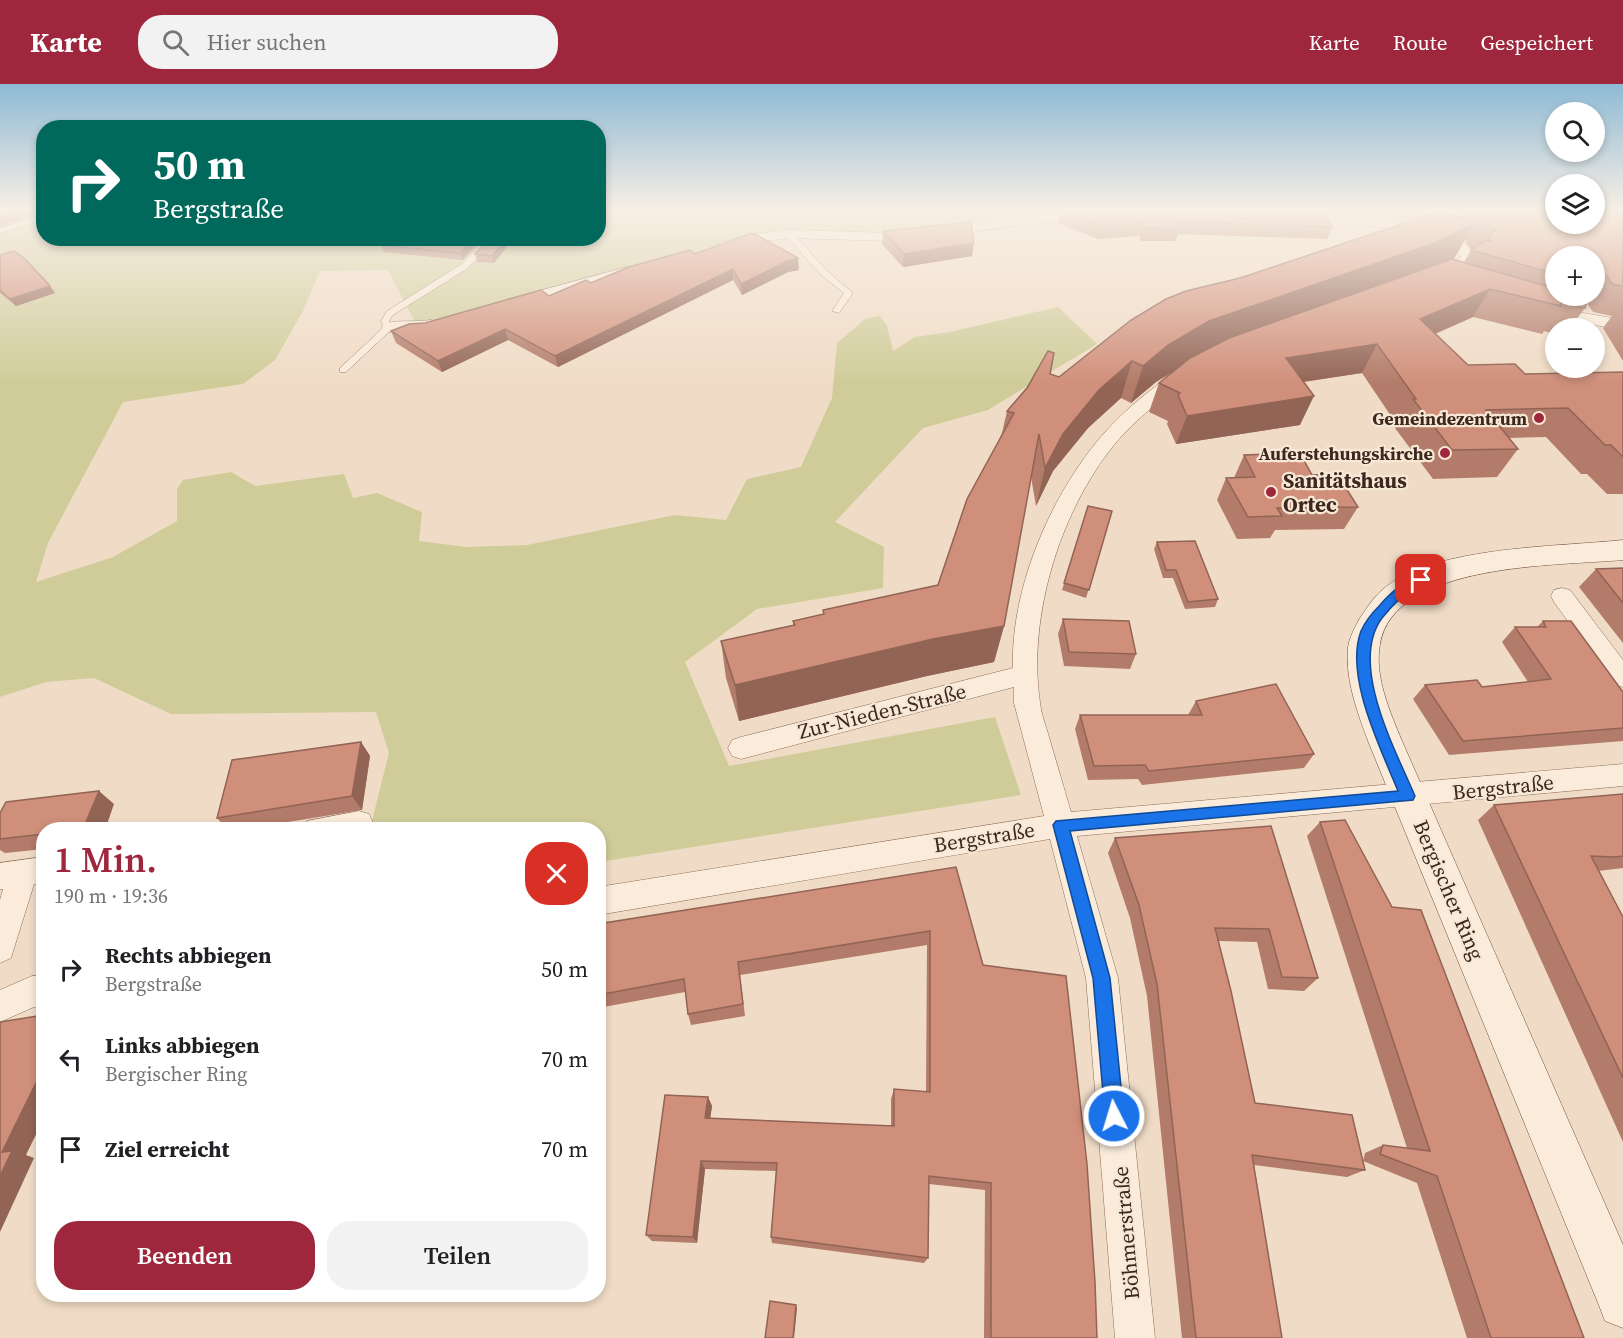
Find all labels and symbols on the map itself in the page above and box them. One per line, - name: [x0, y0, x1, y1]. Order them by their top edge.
- place label: Gemeindezentrum: [1372, 406, 1527, 431]
- marker: Gemeindezentrum: [1532, 411, 1546, 425]
- place label: Auferstehungskirche: [1259, 441, 1433, 466]
- marker: Auferstehungskirche: [1438, 446, 1452, 460]
- place label: Sanitätshaus Ortec: [1283, 466, 1407, 519]
- marker: Sanitätshaus Ortec: [1264, 485, 1278, 499]
- pin: [1395, 554, 1446, 605]
- street label: Zur-Nieden-Straße: [795, 676, 969, 746]
- street label: Bergstraße: [1451, 767, 1555, 807]
- street label: Bergstraße: [931, 815, 1037, 859]
- street label: Bergischer Ring: [1406, 816, 1492, 965]
- position arrow: [1082, 1084, 1146, 1148]
- street label: Böhmerstraße: [1106, 1165, 1146, 1301]

